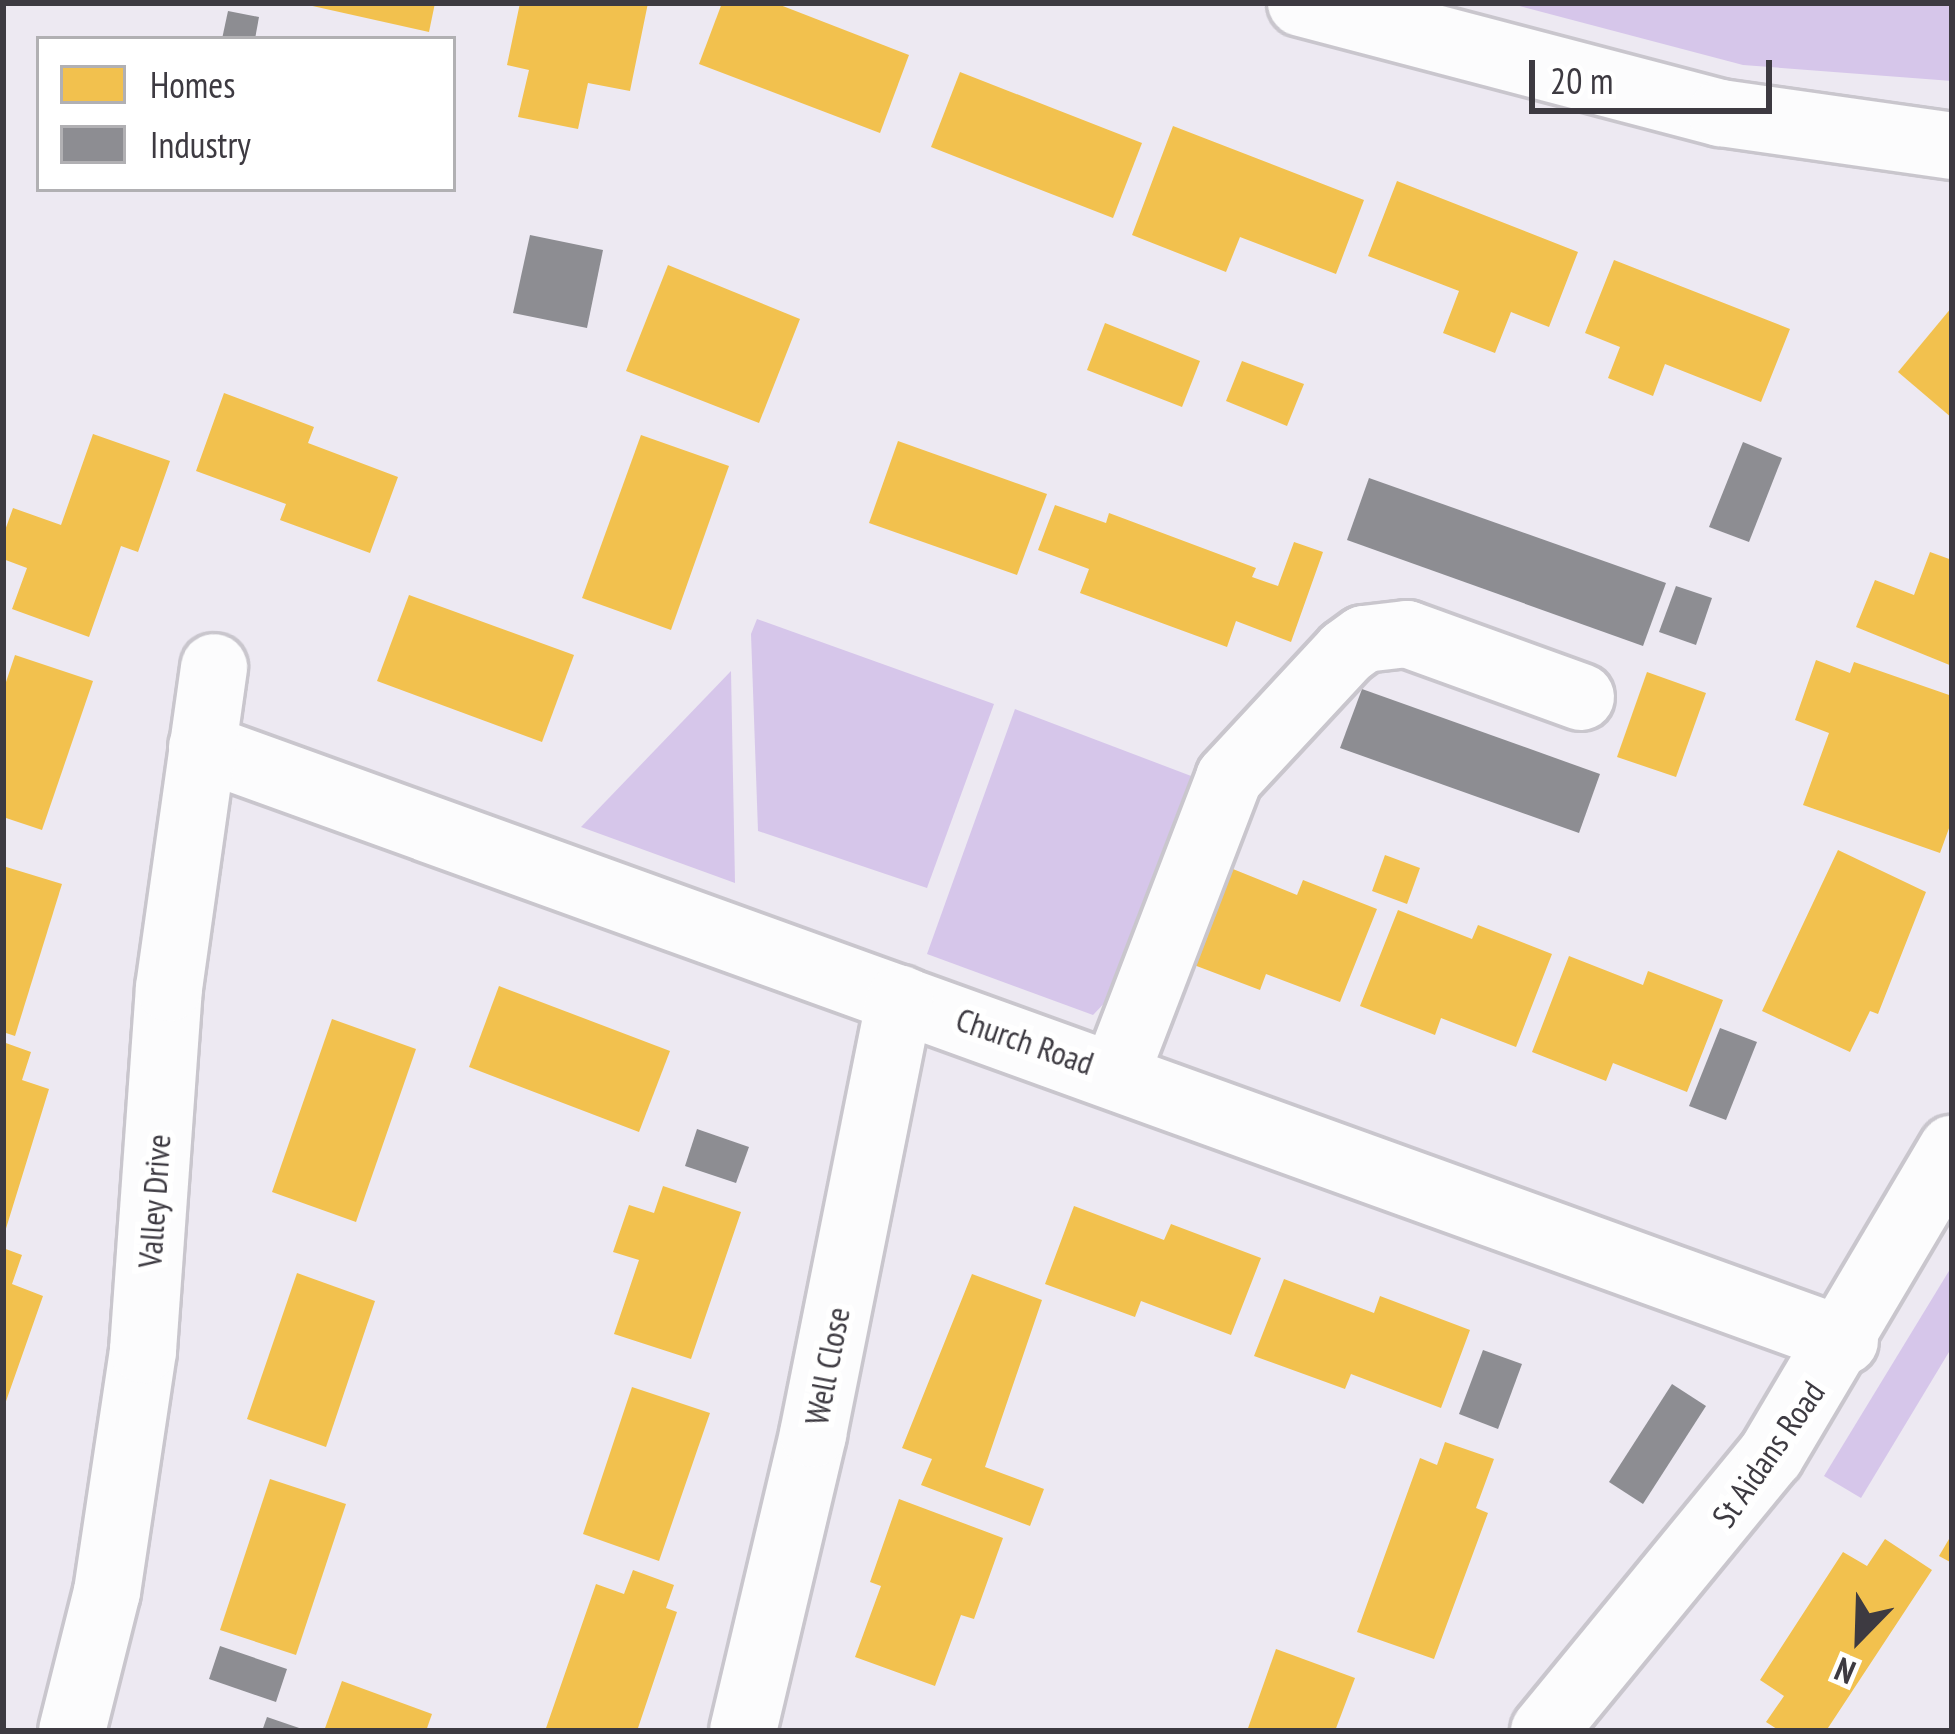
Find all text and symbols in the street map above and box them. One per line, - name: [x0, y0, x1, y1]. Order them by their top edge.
- legend: [36, 36, 456, 192]
- scale bar: [1535, 36, 1778, 110]
- text: 20 m: [1550, 57, 1613, 104]
- text: Homes: [150, 61, 235, 108]
- text: Industry: [150, 121, 251, 168]
- street label: Church Road: [951, 999, 1099, 1083]
- street label: Valley Drive: [130, 1132, 178, 1270]
- street label: Well Close: [796, 1304, 858, 1428]
- street label: St Aidans Road: [1703, 1373, 1833, 1535]
- north arrow: [1799, 1578, 1919, 1698]
- text: N: [1828, 1648, 1861, 1695]

